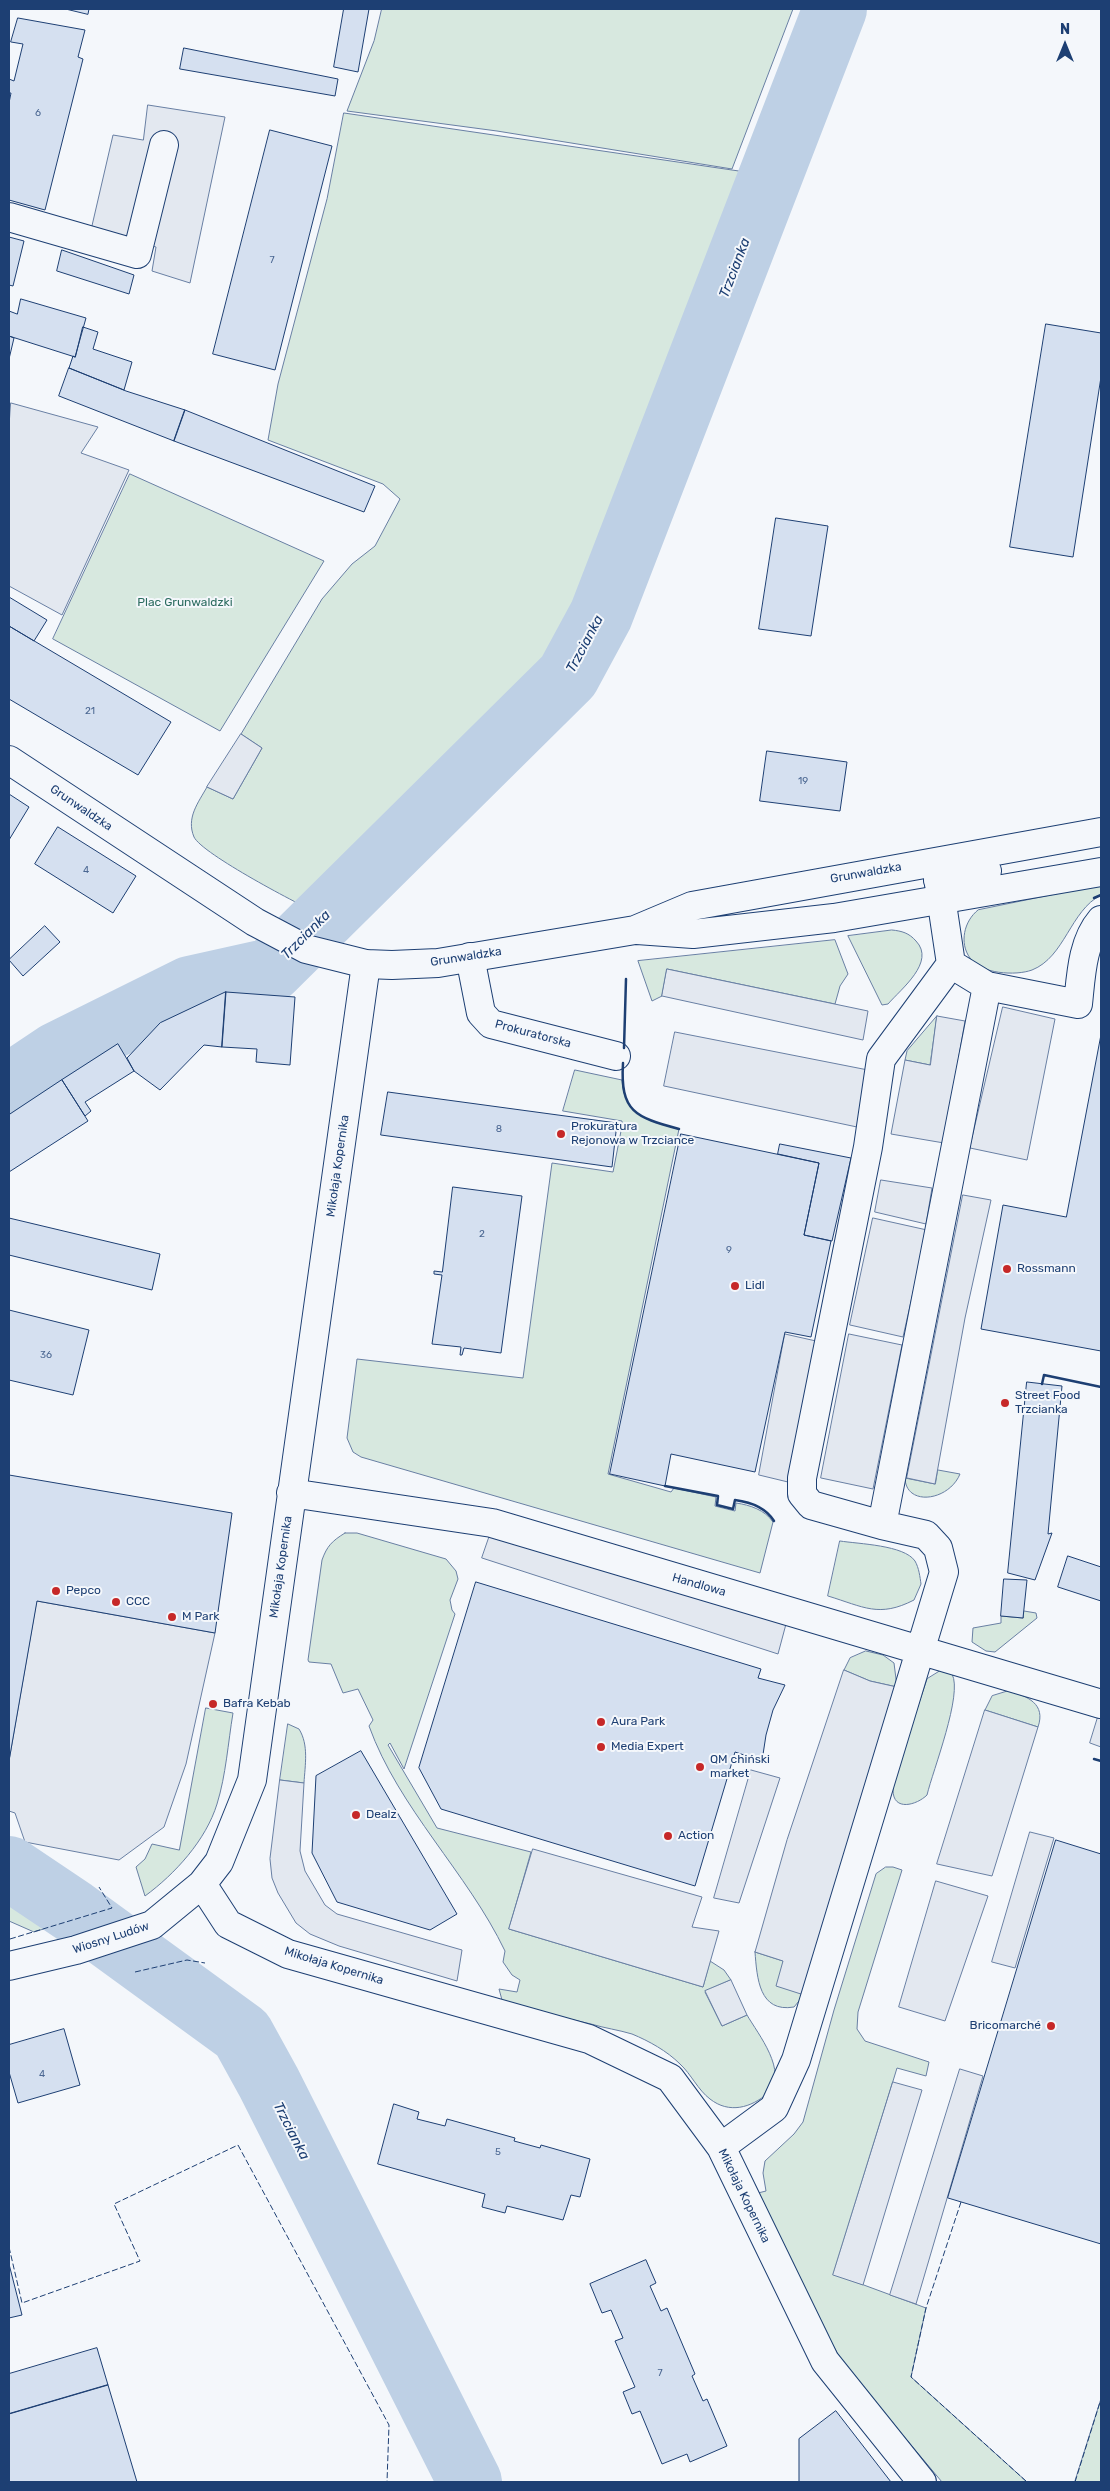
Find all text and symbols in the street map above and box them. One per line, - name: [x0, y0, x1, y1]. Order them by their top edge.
- north arrow: [1040, 20, 1090, 70]
- text: N: [1060, 21, 1070, 38]
- house number: 6: [35, 107, 41, 119]
- water label: Trzcianka: [716, 236, 754, 300]
- house number: 7: [269, 254, 275, 266]
- park label: Plac Grunwaldzki: [137, 596, 233, 610]
- water label: Trzcianka: [563, 612, 607, 676]
- house number: 21: [85, 705, 95, 717]
- house number: 19: [798, 775, 808, 787]
- street label: Grunwaldzka: [47, 782, 115, 834]
- street label: Grunwaldzka: [829, 860, 903, 886]
- house number: 4: [83, 864, 89, 876]
- water label: Trzcianka: [278, 907, 334, 963]
- street label: Grunwaldzka: [429, 944, 503, 970]
- street label: Prokuratorska: [493, 1017, 573, 1051]
- street label: Mikołaja Kopernika: [324, 1114, 352, 1218]
- place label: Prokuratura Rejonowa w Trzciance: [571, 1120, 694, 1148]
- house number: 8: [496, 1123, 502, 1135]
- marker: Prokuratura Rejonowa w Trzciance: [555, 1128, 567, 1140]
- house number: 2: [479, 1228, 485, 1240]
- house number: 9: [726, 1244, 732, 1256]
- place label: Rossmann: [1017, 1262, 1076, 1276]
- marker: Rossmann: [1001, 1263, 1013, 1275]
- place label: Lidl: [745, 1279, 765, 1293]
- marker: Lidl: [729, 1280, 741, 1292]
- house number: 36: [40, 1349, 52, 1361]
- place label: Street Food Trzcianka: [1015, 1389, 1080, 1417]
- marker: Street Food Trzcianka: [999, 1397, 1011, 1409]
- street label: Mikołaja Kopernika: [267, 1515, 295, 1619]
- street label: Handlowa: [670, 1570, 728, 1600]
- place label: Pepco: [66, 1584, 101, 1598]
- marker: Pepco: [50, 1585, 62, 1597]
- place label: CCC: [126, 1595, 150, 1609]
- marker: CCC: [110, 1596, 122, 1608]
- place label: M Park: [182, 1610, 219, 1624]
- marker: M Park: [166, 1611, 178, 1623]
- place label: Bafra Kebab: [223, 1697, 291, 1711]
- marker: Bafra Kebab: [207, 1698, 219, 1710]
- place label: Aura Park: [611, 1715, 665, 1729]
- marker: Aura Park: [595, 1716, 607, 1728]
- place label: Media Expert: [611, 1740, 684, 1754]
- marker: Media Expert: [595, 1741, 607, 1753]
- place label: QM chiński market: [710, 1753, 770, 1781]
- marker: QM chiński market: [694, 1761, 706, 1773]
- place label: Dealz: [366, 1808, 397, 1822]
- marker: Dealz: [350, 1809, 362, 1821]
- place label: Action: [678, 1829, 714, 1843]
- marker: Action: [662, 1830, 674, 1842]
- street label: Wiosny Ludów: [71, 1919, 151, 1957]
- street label: Mikołaja Kopernika: [283, 1944, 385, 1988]
- place label: Bricomarché: [970, 2019, 1041, 2033]
- marker: Bricomarché: [1045, 2020, 1057, 2032]
- house number: 4: [39, 2068, 45, 2080]
- water label: Trzcianka: [269, 2099, 313, 2163]
- house number: 5: [495, 2146, 501, 2158]
- street label: Mikołaja Kopernika: [715, 2147, 773, 2245]
- house number: 7: [657, 2367, 663, 2379]

